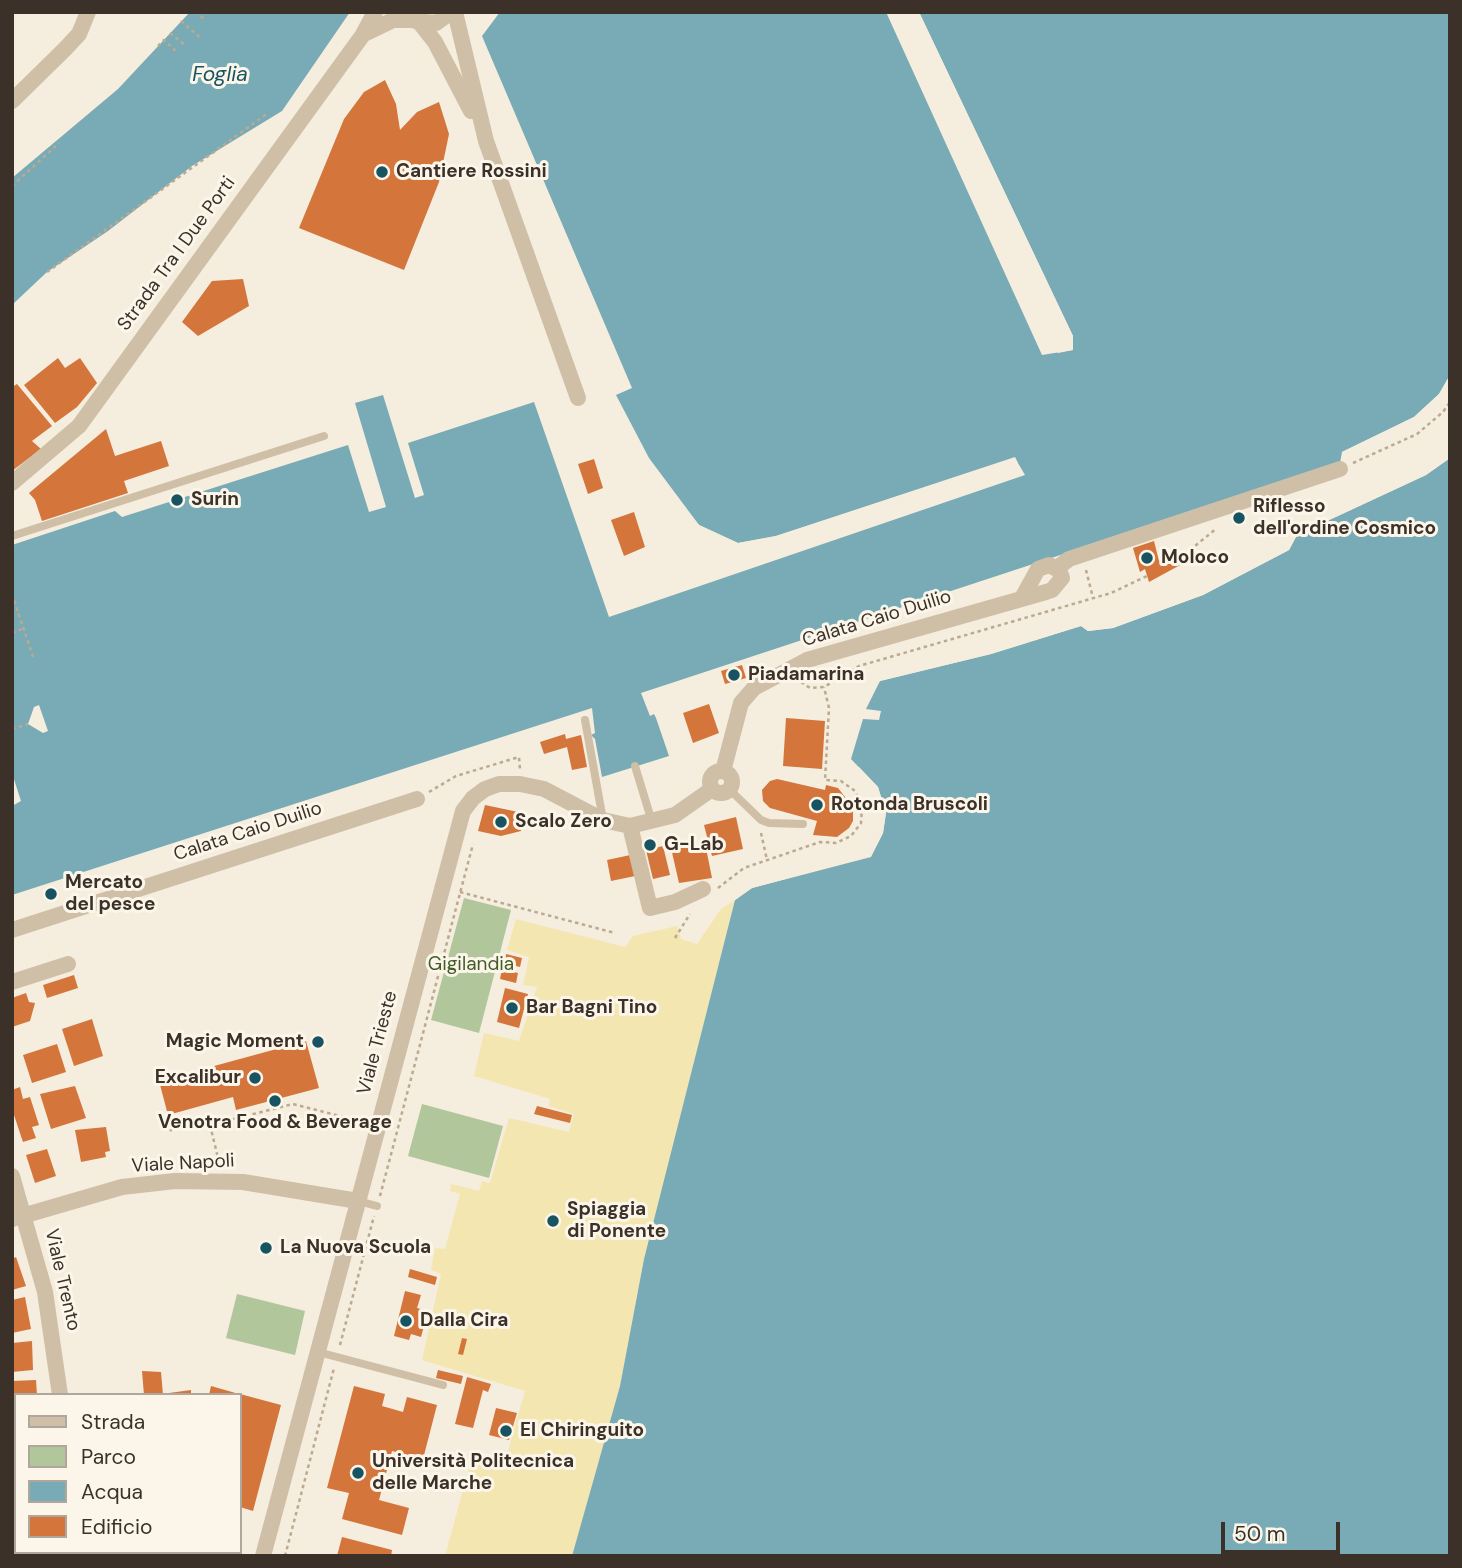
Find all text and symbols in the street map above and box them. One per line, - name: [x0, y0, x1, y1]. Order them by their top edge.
- water label: Foglia: [192, 62, 248, 88]
- place label: Cantiere Rossini: [396, 161, 547, 183]
- marker: Cantiere Rossini: [374, 164, 390, 180]
- street label: Strada Tra I Due Porti: [113, 172, 241, 336]
- place label: Surin: [191, 489, 239, 511]
- marker: Surin: [169, 492, 185, 508]
- place label: Riflesso dell'ordine Cosmico: [1253, 496, 1436, 540]
- marker: Riflesso dell'ordine Cosmico: [1231, 510, 1247, 526]
- place label: Moloco: [1161, 547, 1229, 569]
- marker: Moloco: [1139, 550, 1155, 566]
- street label: Calata Caio Duilio: [800, 586, 954, 652]
- place label: Piadamarina: [748, 664, 864, 686]
- marker: Piadamarina: [726, 667, 742, 683]
- place label: Rotonda Bruscoli: [831, 794, 988, 816]
- street label: Calata Caio Duilio: [171, 797, 325, 867]
- marker: Rotonda Bruscoli: [809, 797, 825, 813]
- place label: Scalo Zero: [515, 811, 612, 833]
- marker: Scalo Zero: [493, 814, 509, 830]
- place label: G-Lab: [664, 834, 724, 856]
- marker: G-Lab: [642, 837, 658, 853]
- place label: Mercato del pesce: [65, 872, 155, 916]
- marker: Mercato del pesce: [43, 886, 59, 902]
- park label: Gigilandia: [428, 954, 514, 976]
- street label: Viale Trieste: [353, 988, 403, 1098]
- place label: Bar Bagni Tino: [526, 997, 657, 1019]
- marker: Bar Bagni Tino: [504, 1000, 520, 1016]
- place label: Magic Moment: [166, 1031, 304, 1053]
- marker: Magic Moment: [310, 1034, 326, 1050]
- place label: Excalibur: [155, 1067, 241, 1089]
- marker: Excalibur: [247, 1070, 263, 1086]
- marker: Venotra Food & Beverage: [267, 1093, 283, 1109]
- place label: Venotra Food & Beverage: [158, 1112, 392, 1134]
- street label: Viale Napoli: [131, 1150, 235, 1178]
- place label: Spiaggia di Ponente: [567, 1199, 666, 1243]
- marker: Spiaggia di Ponente: [545, 1213, 561, 1229]
- street label: Viale Trento: [39, 1227, 85, 1333]
- place label: La Nuova Scuola: [280, 1237, 431, 1259]
- marker: La Nuova Scuola: [258, 1240, 274, 1256]
- place label: Dalla Cira: [420, 1310, 508, 1332]
- marker: Dalla Cira: [398, 1313, 414, 1329]
- legend: [14, 1393, 242, 1554]
- text: Strada: [81, 1408, 145, 1436]
- place label: El Chiringuito: [520, 1420, 644, 1442]
- marker: El Chiringuito: [498, 1423, 514, 1439]
- text: Parco: [81, 1443, 136, 1471]
- place label: Università Politecnica delle Marche: [372, 1451, 574, 1495]
- marker: Università Politecnica delle Marche: [350, 1465, 366, 1481]
- text: Acqua: [81, 1478, 143, 1506]
- scale bar: [1224, 1508, 1343, 1552]
- text: Edificio: [81, 1513, 152, 1541]
- text: 50 m: [1234, 1520, 1285, 1548]

